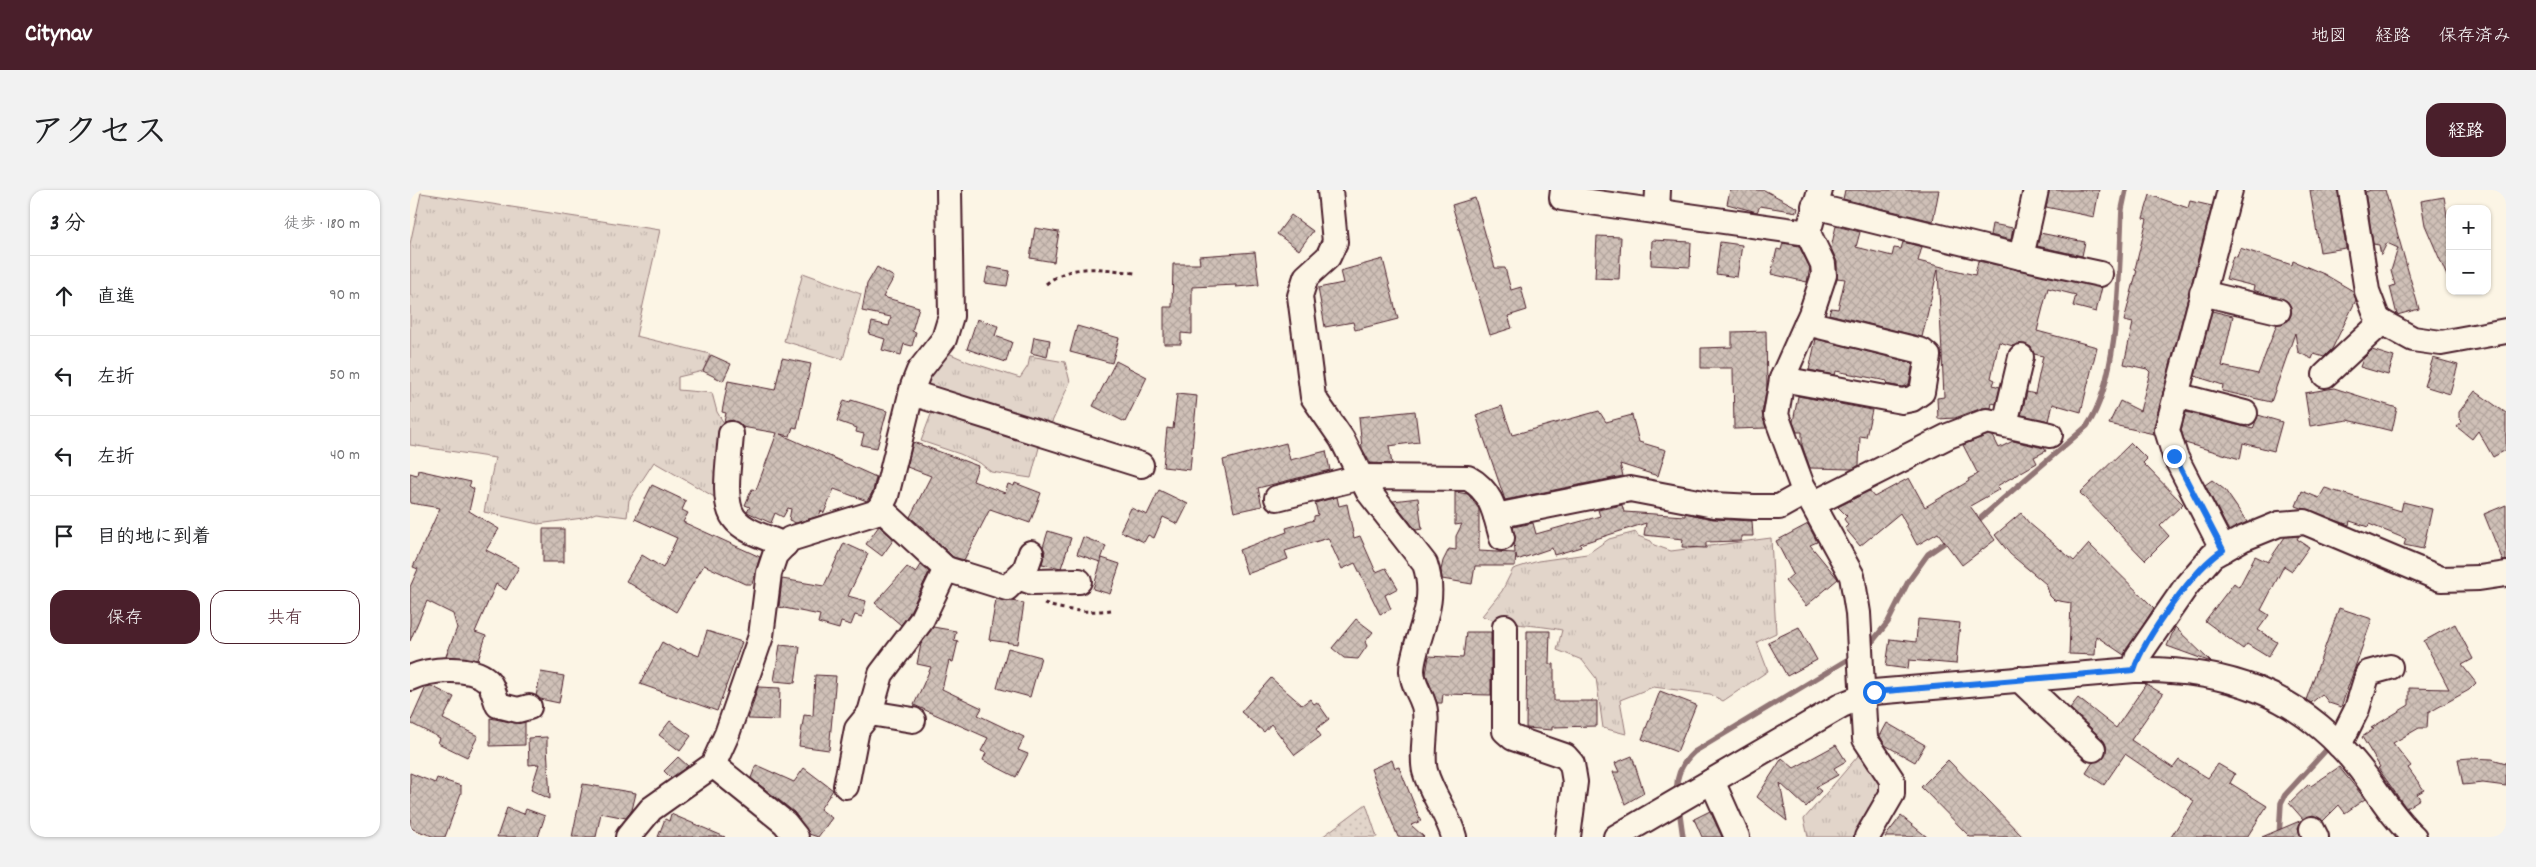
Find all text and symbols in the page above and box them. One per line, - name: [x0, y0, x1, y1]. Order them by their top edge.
- text: Citynav: [25, 18, 92, 52]
- text: 地図: [2311, 25, 2347, 50]
- text: 経路: [2375, 25, 2411, 50]
- text: 保存済み: [2439, 25, 2511, 50]
- button: 経路: [2426, 103, 2506, 157]
- text: アクセス: [30, 110, 168, 160]
- map controls: [2446, 205, 2491, 295]
- button: +: [2446, 205, 2491, 250]
- text: 3 分: [50, 210, 85, 240]
- text: 徒歩 · 180 m: [284, 213, 360, 236]
- button: −: [2446, 250, 2491, 295]
- icon: ahead: [50, 282, 78, 310]
- text: 90 m: [329, 284, 360, 307]
- text: 直進: [97, 285, 135, 312]
- icon: left: [50, 362, 78, 390]
- text: 50 m: [329, 364, 360, 387]
- text: 左折: [97, 365, 135, 392]
- icon: left: [50, 442, 78, 470]
- text: 40 m: [330, 444, 360, 467]
- text: 左折: [97, 445, 135, 472]
- route end: [2163, 445, 2186, 468]
- icon: arrive: [50, 522, 78, 550]
- text: 目的地に到着: [97, 525, 211, 552]
- button: 保存: [50, 590, 200, 644]
- button: 共有: [210, 590, 360, 644]
- route start: [1863, 681, 1886, 704]

